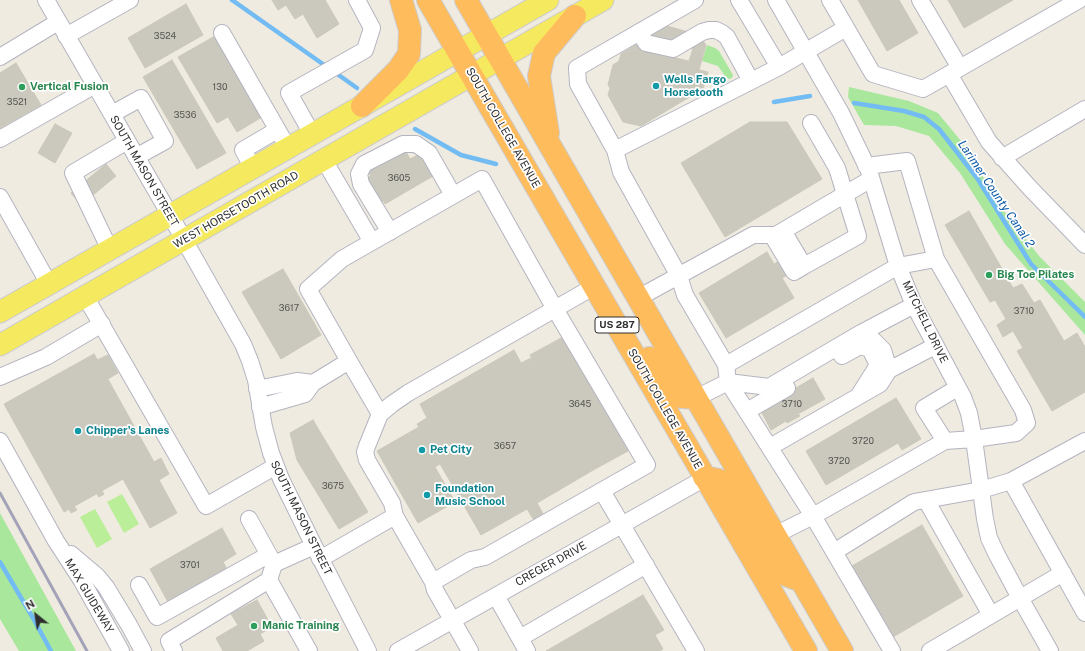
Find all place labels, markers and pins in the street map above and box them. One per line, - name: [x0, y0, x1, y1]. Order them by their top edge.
- place label: Wells Fargo Horsetooth: [664, 73, 726, 99]
- place label: Vertical Fusion: [30, 80, 109, 94]
- marker: Wells Fargo Horsetooth: [651, 81, 661, 91]
- marker: Vertical Fusion: [17, 82, 27, 92]
- place label: Big Toe Pilates: [997, 268, 1074, 282]
- marker: Big Toe Pilates: [984, 270, 994, 280]
- place label: Chipper's Lanes: [86, 424, 169, 438]
- marker: Chipper's Lanes: [73, 426, 83, 436]
- place label: Pet City: [430, 443, 472, 457]
- marker: Pet City: [417, 445, 427, 455]
- place label: Foundation Music School: [435, 482, 505, 508]
- marker: Foundation Music School: [422, 490, 432, 500]
- place label: Manic Training: [262, 619, 339, 633]
- marker: Manic Training: [249, 621, 259, 631]

